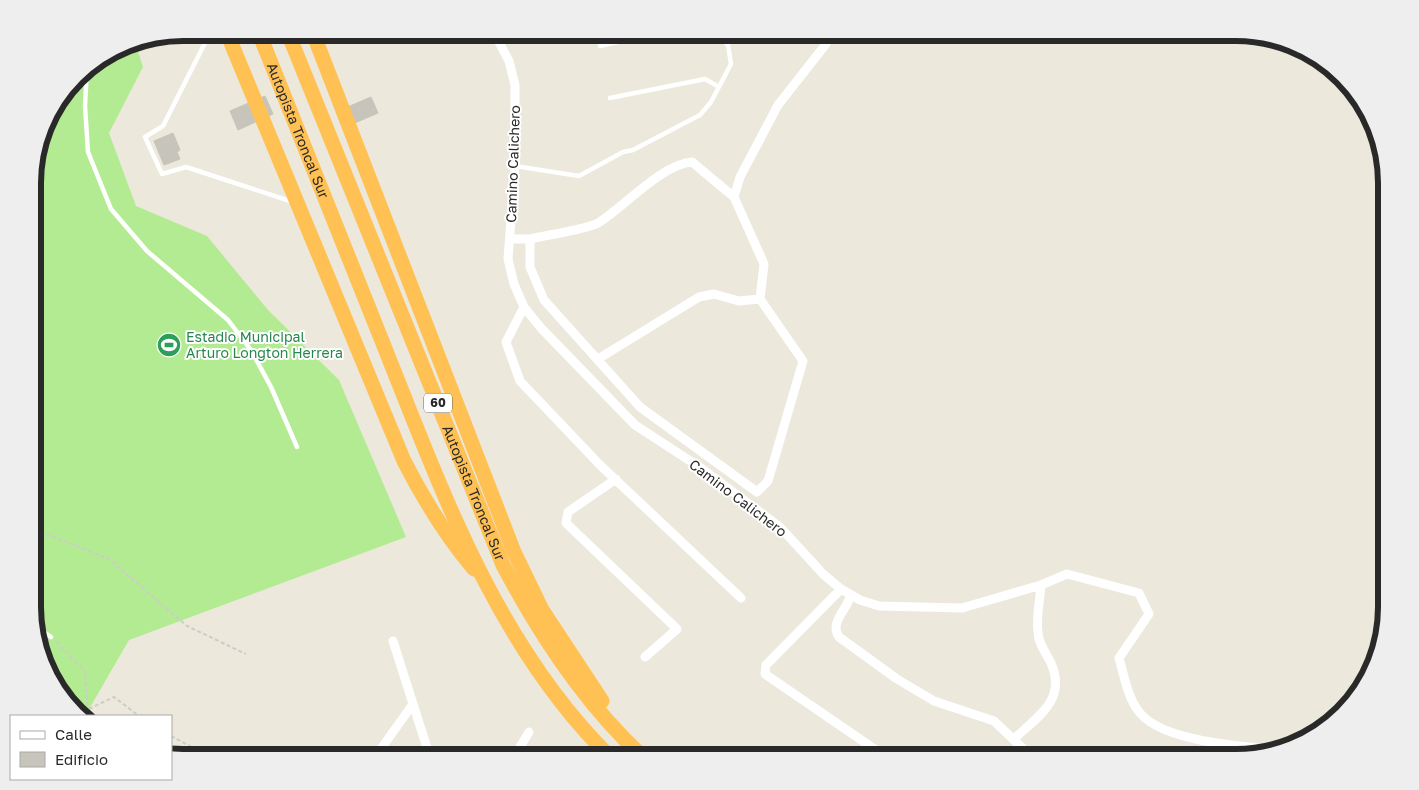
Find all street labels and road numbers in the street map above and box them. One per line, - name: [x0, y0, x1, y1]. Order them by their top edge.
- street label: Autopista Troncal Sur: [264, 60, 333, 201]
- street label: Camino Calichero: [502, 105, 523, 223]
- road number: 60: [424, 393, 452, 412]
- street label: Autopista Troncal Sur: [439, 422, 510, 563]
- street label: Camino Calichero: [686, 455, 790, 540]

